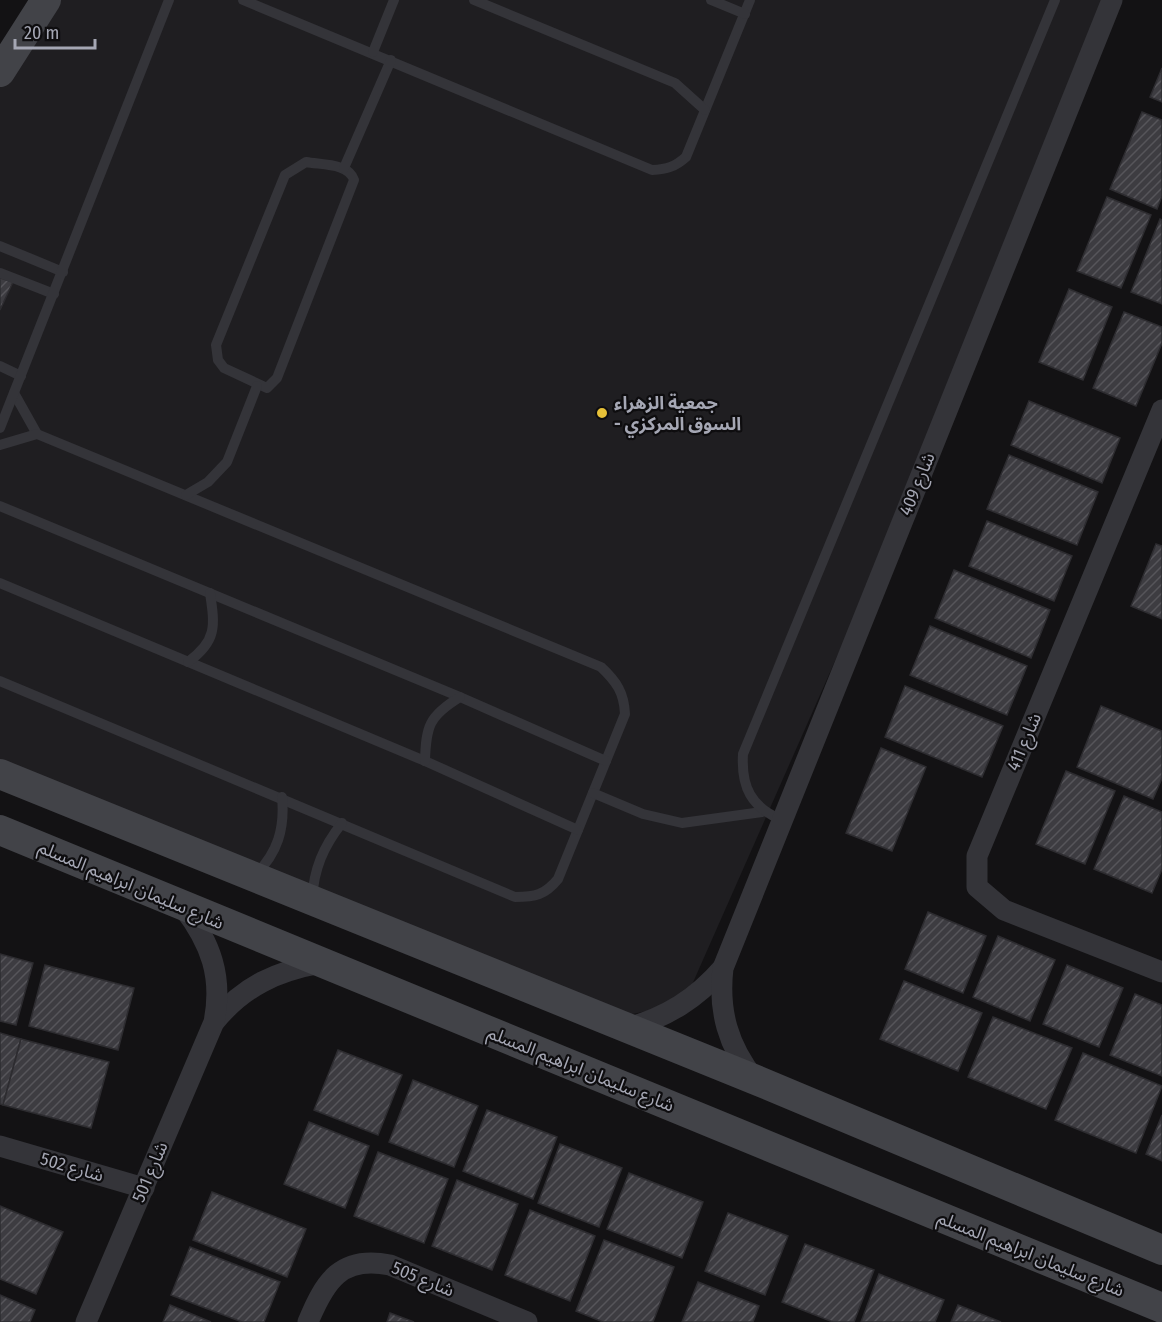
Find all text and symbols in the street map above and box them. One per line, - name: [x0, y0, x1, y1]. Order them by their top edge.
- scale bar: [15, 12, 94, 50]
- text: 20 m: [24, 22, 59, 44]
- place label: جمعية الزهراء - السوق المركزي: [614, 392, 741, 438]
- marker: جمعية الزهراء - السوق المركزي: [595, 406, 609, 420]
- street label: شارع 409: [894, 449, 942, 520]
- street label: شارع 411: [1002, 710, 1049, 775]
- street label: شارع سليمان ابراهيم المسلم: [34, 836, 227, 937]
- street label: شارع سليمان ابراهيم المسلم: [483, 1021, 678, 1119]
- street label: شارع 501: [127, 1138, 175, 1207]
- street label: شارع 502: [37, 1148, 106, 1189]
- street label: شارع سليمان ابراهيم المسلم: [933, 1206, 1128, 1304]
- street label: شارع 505: [388, 1257, 457, 1304]

